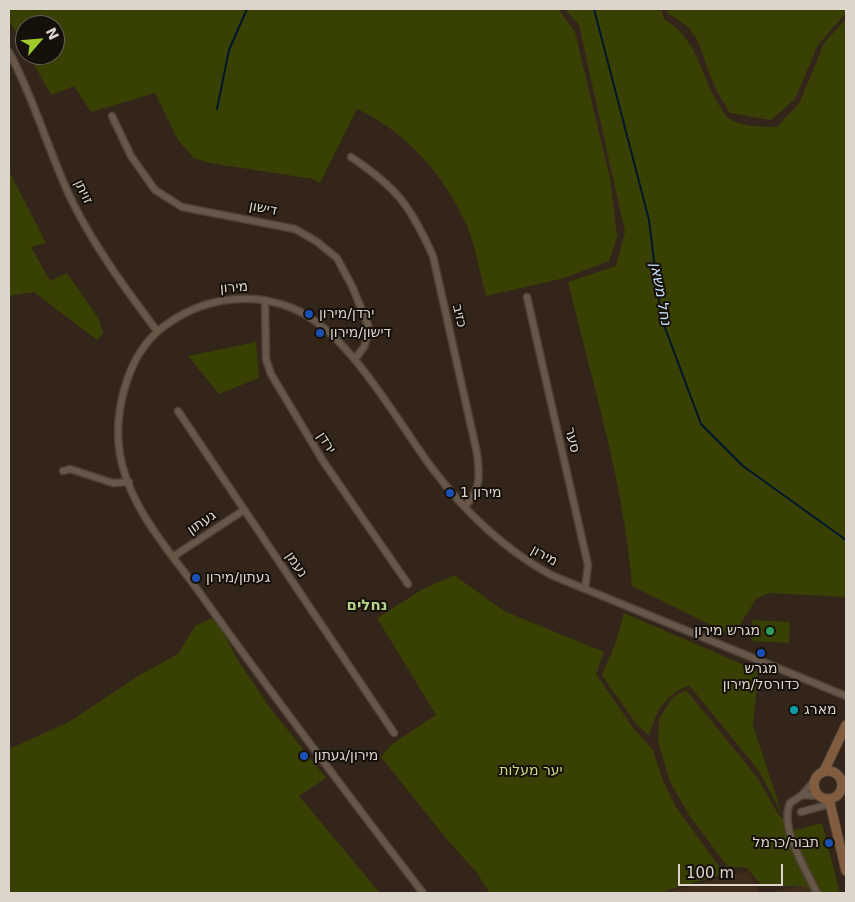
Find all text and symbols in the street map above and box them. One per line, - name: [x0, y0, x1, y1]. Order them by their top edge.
- north arrow: [15, 15, 65, 65]
- text: N: [43, 25, 62, 42]
- street label: זויתן: [70, 177, 96, 207]
- street label: דישון: [247, 198, 279, 220]
- water label: נחל משאן: [646, 261, 674, 327]
- street label: מירון: [219, 279, 249, 297]
- street label: כזיב: [448, 303, 470, 329]
- place label: ירדן/מירון: [319, 306, 374, 322]
- marker: ירדן/מירון: [303, 308, 315, 320]
- place label: דישון/מירון: [330, 325, 391, 341]
- marker: דישון/מירון: [314, 327, 326, 339]
- street label: סער: [561, 426, 583, 454]
- street label: ירדן: [313, 429, 339, 457]
- place label: מירון 1: [460, 485, 502, 501]
- marker: מירון 1: [444, 487, 456, 499]
- street label: געתון: [184, 507, 220, 539]
- street label: מירון: [528, 542, 560, 570]
- street label: נעמן: [281, 549, 311, 581]
- place label: געתון/מירון: [206, 570, 270, 586]
- marker: געתון/מירון: [190, 572, 202, 584]
- district label: נחלים: [346, 597, 388, 615]
- place label: מגרש מירון: [694, 623, 760, 639]
- marker: מגרש מירון: [764, 625, 776, 637]
- marker: מגרש כדורסל/מירון: [755, 647, 767, 659]
- place label: מגרש כדורסל/מירון: [723, 661, 799, 694]
- place label: מארג: [804, 702, 837, 718]
- marker: מארג: [788, 704, 800, 716]
- place label: מירון/געתון: [314, 748, 378, 764]
- marker: מירון/געתון: [298, 750, 310, 762]
- park label: יער מעלות: [499, 763, 563, 779]
- place label: תבור/כרמל: [752, 835, 819, 851]
- marker: תבור/כרמל: [823, 837, 835, 849]
- scale bar: [680, 854, 785, 886]
- text: 100 m: [686, 864, 734, 882]

